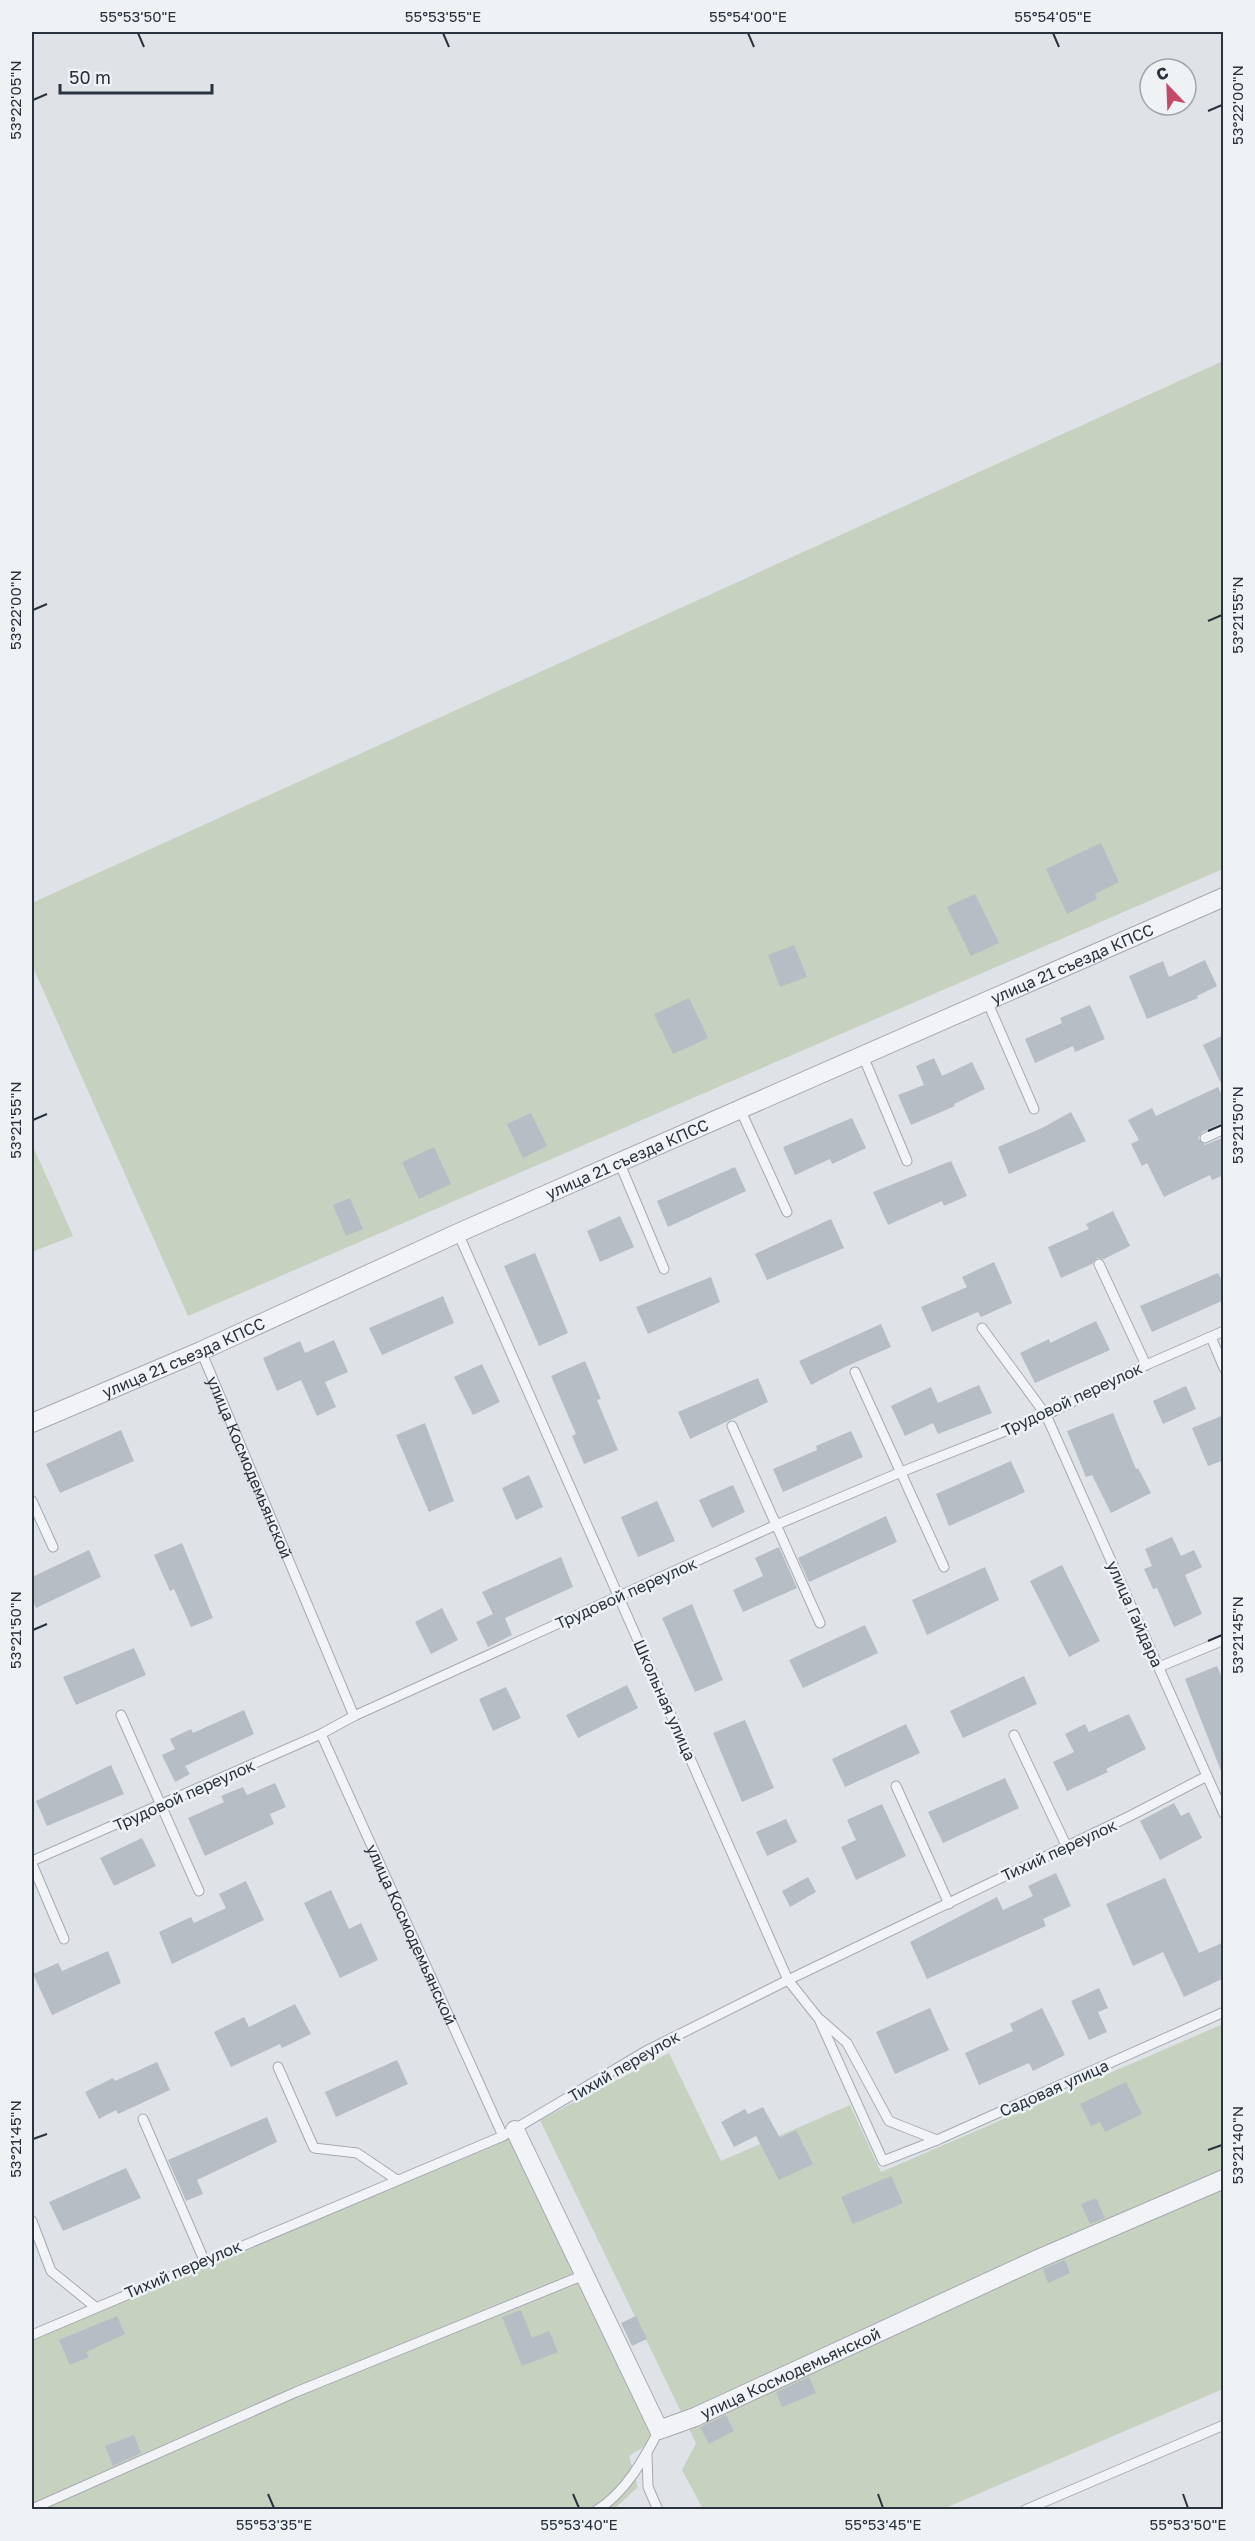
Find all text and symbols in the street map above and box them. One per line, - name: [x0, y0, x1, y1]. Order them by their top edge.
- text: 55°53'50"E: [99, 7, 177, 25]
- text: 55°53'55"E: [405, 7, 481, 25]
- text: 55°54'00"E: [709, 7, 787, 25]
- text: 55°54'05"E: [1014, 7, 1092, 25]
- scale bar: [60, 57, 212, 95]
- north arrow: [1138, 57, 1198, 117]
- text: 53°22'05"N: [6, 60, 24, 140]
- text: С: [1153, 62, 1171, 85]
- text: 53°22'00"N: [1228, 65, 1246, 145]
- text: 50 m: [69, 66, 111, 88]
- text: 53°22'00"N: [6, 570, 24, 650]
- text: 53°21'55"N: [1228, 576, 1246, 654]
- street label: улица 21 съезда КПСС: [987, 919, 1157, 1008]
- text: 53°21'55"N: [6, 1081, 24, 1159]
- text: 53°21'50"N: [1228, 1086, 1246, 1164]
- street label: улица 21 съезда КПСС: [542, 1114, 712, 1203]
- street label: улица 21 съезда КПСС: [99, 1313, 268, 1402]
- street label: Трудовой переулок: [999, 1358, 1145, 1440]
- street label: улица Космодемьянской: [203, 1373, 297, 1561]
- street label: Трудовой переулок: [552, 1553, 700, 1633]
- street label: улица Гайдара: [1103, 1557, 1167, 1671]
- text: 53°21'50"N: [6, 1591, 24, 1669]
- text: 53°21'45"N: [1228, 1596, 1246, 1674]
- street label: Школьная улица: [629, 1636, 701, 1764]
- street label: Трудовой переулок: [110, 1755, 258, 1835]
- street label: Тихий переулок: [998, 1815, 1120, 1885]
- street label: улица Космодемьянской: [362, 1841, 461, 2028]
- street label: Тихий переулок: [565, 2026, 683, 2106]
- street label: Садовая улица: [996, 2055, 1112, 2121]
- text: 53°21'45"N: [6, 2100, 24, 2178]
- text: 53°21'40"N: [1228, 2106, 1246, 2184]
- street label: Тихий переулок: [122, 2235, 244, 2303]
- street label: улица Космодемьянской: [697, 2323, 883, 2423]
- text: 55°53'35"E: [236, 2515, 312, 2533]
- text: 55°53'40"E: [540, 2515, 618, 2533]
- text: 55°53'45"E: [845, 2515, 921, 2533]
- text: 55°53'50"E: [1149, 2515, 1227, 2533]

